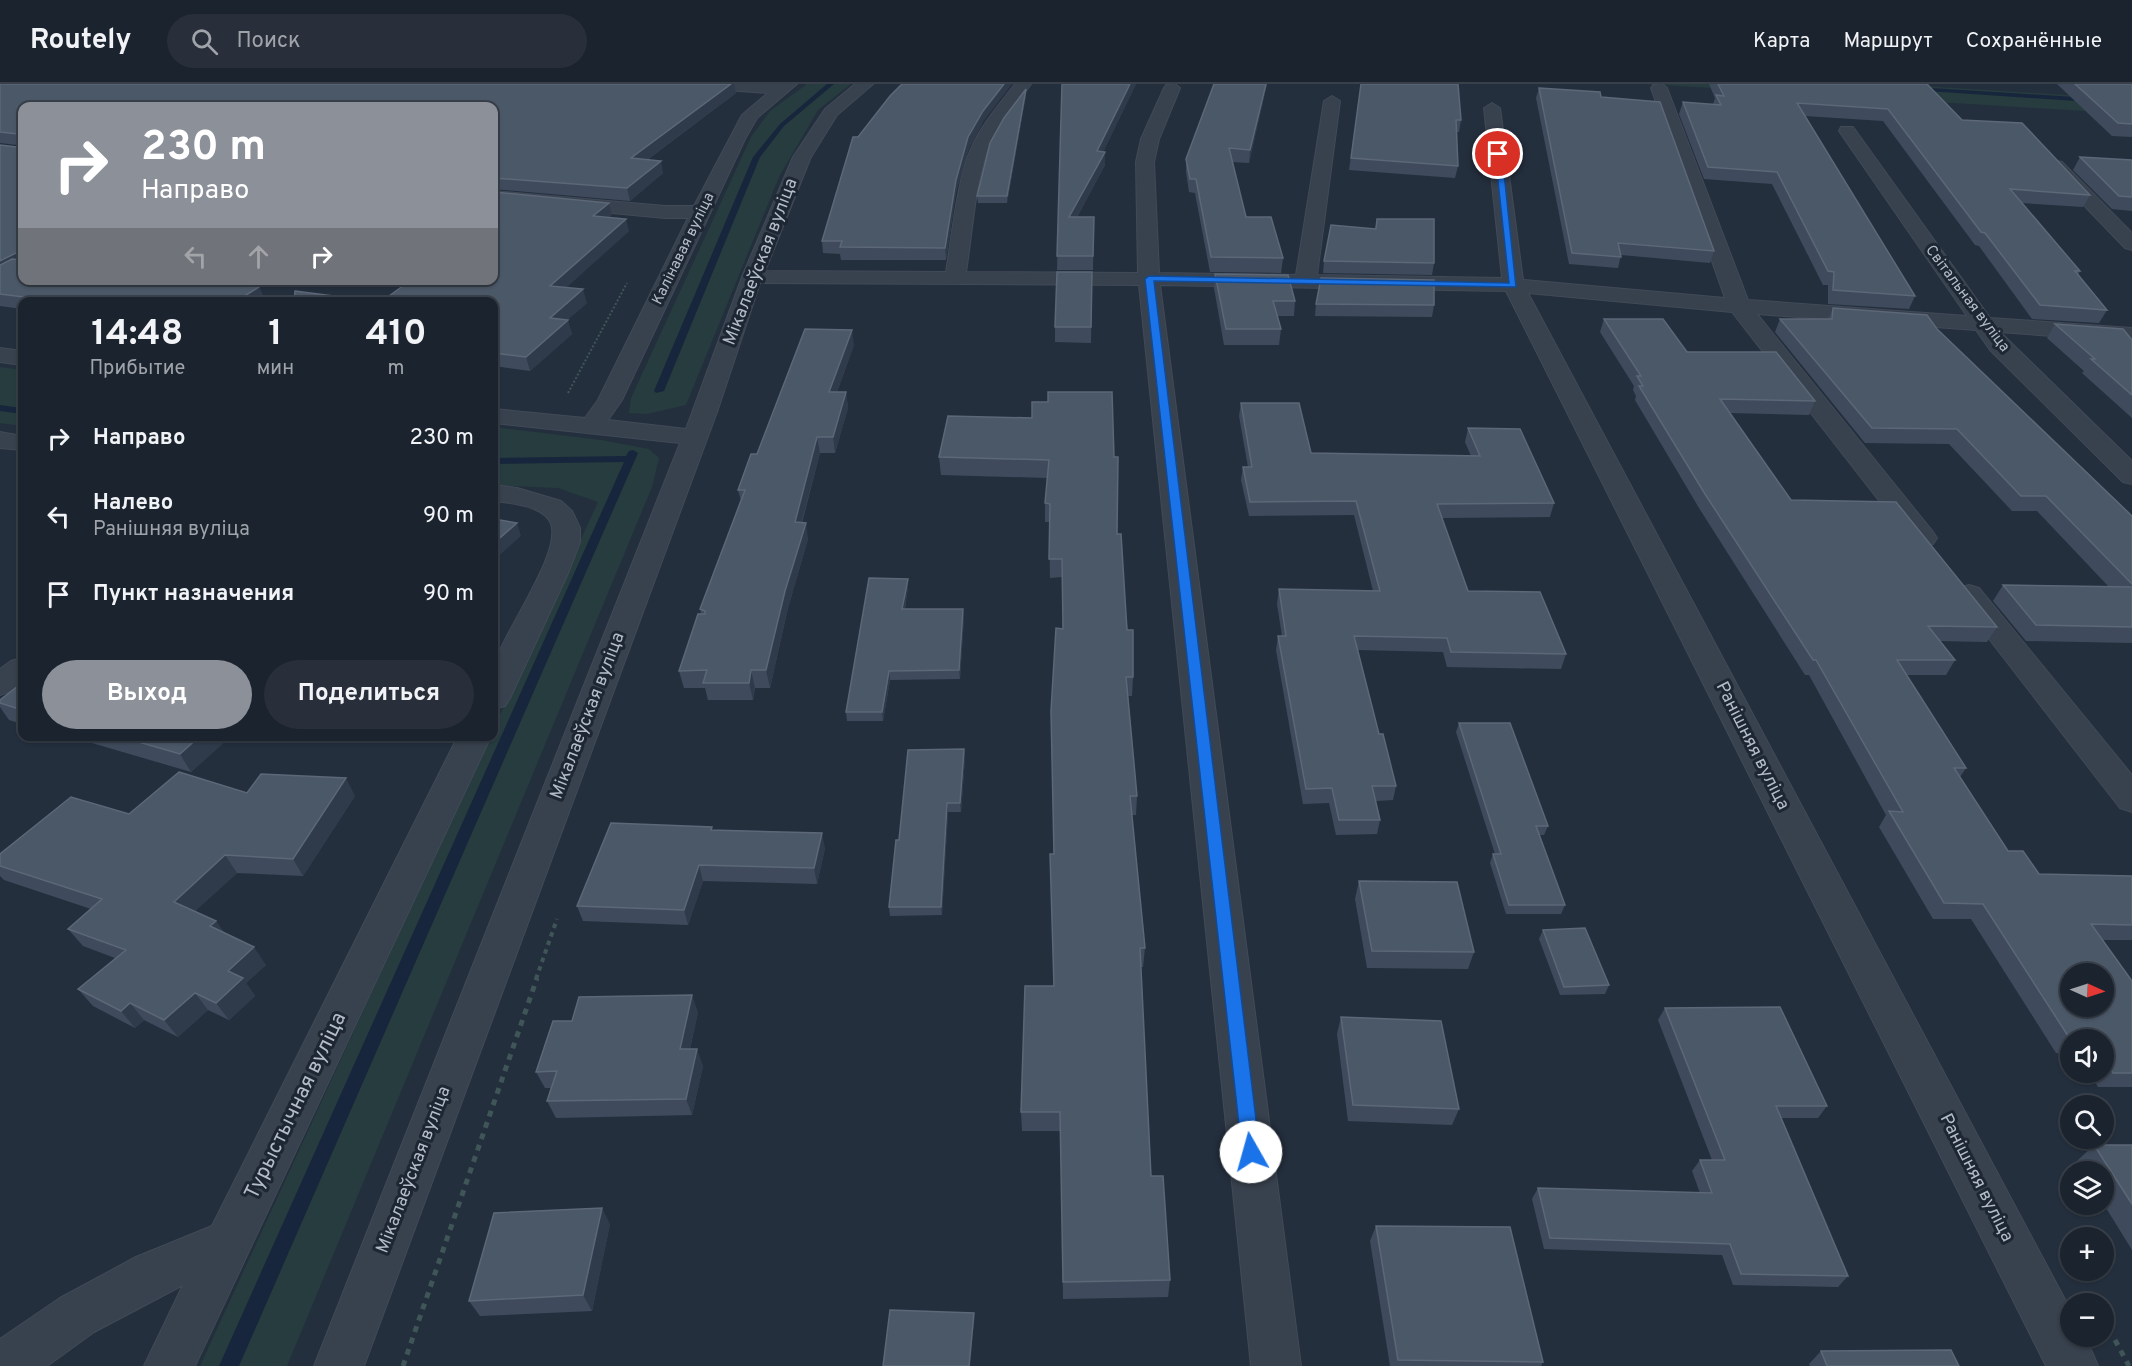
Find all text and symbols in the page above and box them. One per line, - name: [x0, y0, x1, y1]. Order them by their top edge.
- search box: [167, 14, 587, 68]
- text: Routely: [30, 23, 131, 59]
- icon: search: [188, 25, 221, 58]
- text: Поиск: [236, 28, 301, 55]
- text: Карта: [1753, 28, 1810, 55]
- text: Маршрут: [1843, 28, 1933, 55]
- text: Сохранённые: [1966, 28, 2102, 55]
- text: 230 m: [141, 122, 266, 175]
- icon: right: [42, 126, 120, 204]
- pin: [1472, 128, 1523, 179]
- icon: arrive: [1481, 137, 1514, 170]
- text: Направо: [141, 174, 249, 208]
- street label: Мікалаеўская вуліца: [719, 175, 803, 349]
- street label: Калінавая вуліца: [649, 190, 719, 308]
- icon: left: [179, 240, 212, 273]
- icon: ahead: [242, 240, 275, 273]
- icon: right: [305, 240, 338, 273]
- street label: Світальная вуліца: [1921, 242, 2013, 356]
- text: 14:48: [91, 312, 183, 358]
- text: 1: [268, 312, 283, 358]
- text: 410: [365, 312, 427, 358]
- text: Прибытие: [89, 356, 185, 382]
- text: мин: [257, 356, 294, 382]
- text: m: [388, 356, 404, 382]
- icon: right: [42, 422, 75, 455]
- text: Направо: [93, 425, 185, 452]
- text: 230 m: [410, 425, 474, 452]
- text: Налево: [93, 490, 173, 517]
- icon: left: [42, 500, 75, 533]
- text: 90 m: [423, 503, 474, 530]
- text: Ранішняя вуліца: [93, 517, 250, 543]
- icon: arrive: [42, 578, 75, 611]
- text: Пункт назначения: [93, 581, 294, 608]
- text: 90 m: [423, 581, 474, 608]
- street label: Мікалаеўская вуліца: [546, 629, 630, 803]
- button: Выход: [42, 660, 252, 729]
- button: Поделиться: [264, 660, 474, 729]
- street label: Ранішняя вуліца: [1710, 678, 1794, 814]
- north arrow: [2060, 963, 2114, 1017]
- map controls: [2060, 963, 2114, 1347]
- street label: Турыстычная вуліца: [239, 1008, 353, 1204]
- button: sound: [2060, 1029, 2114, 1083]
- street label: Мікалаеўская вуліца: [372, 1083, 456, 1257]
- button: search: [2060, 1095, 2114, 1149]
- street label: Ранішняя вуліца: [1934, 1110, 2018, 1246]
- position arrow: [1219, 1120, 1283, 1184]
- button: layers: [2060, 1161, 2114, 1215]
- button: +: [2060, 1227, 2114, 1281]
- button: −: [2060, 1293, 2114, 1347]

